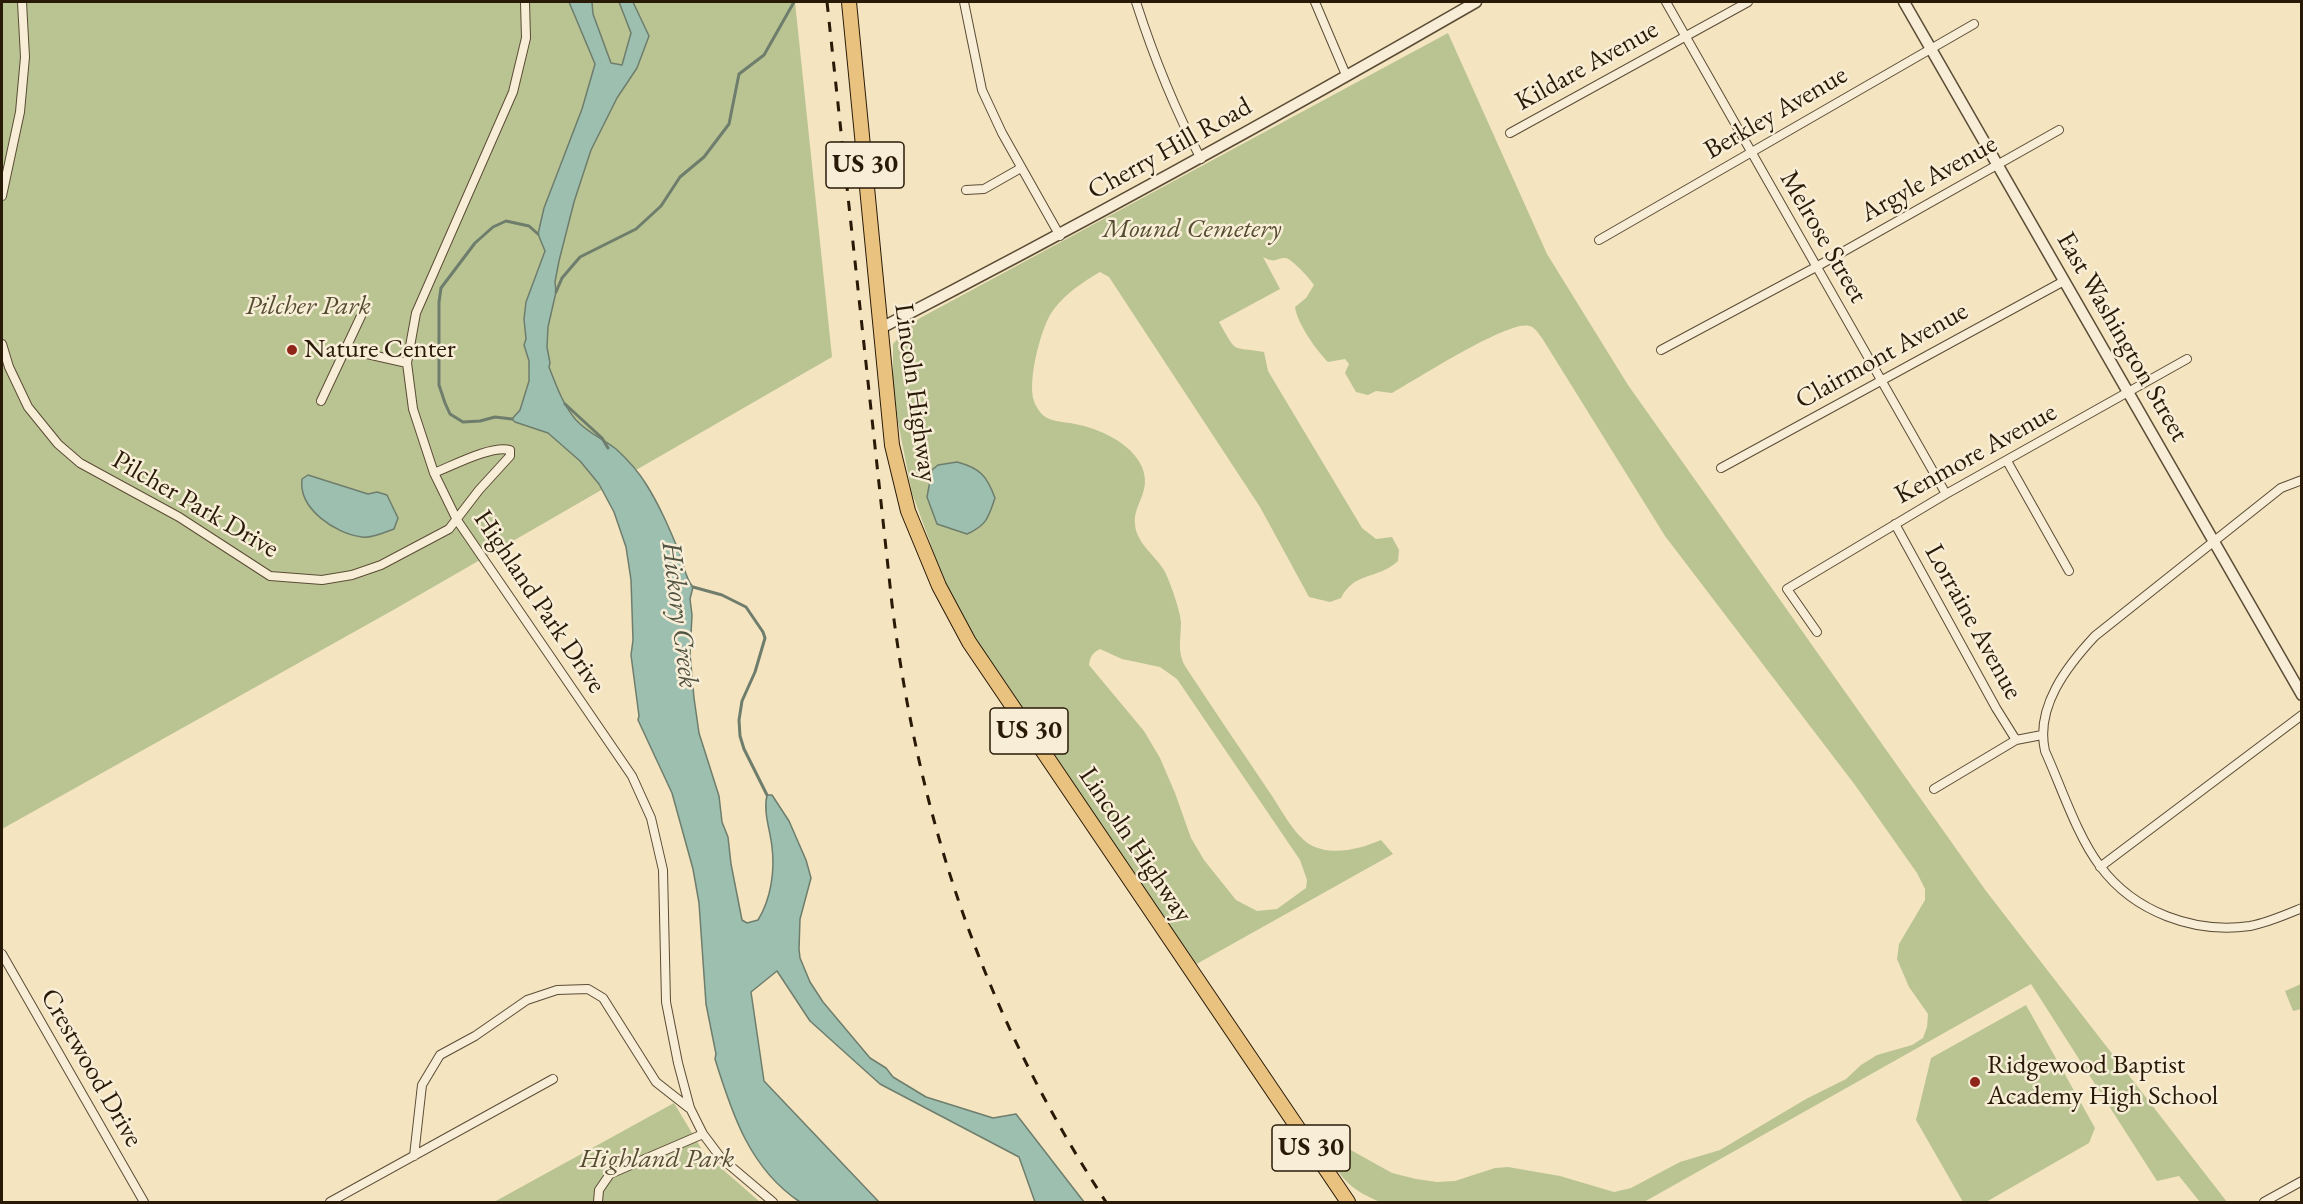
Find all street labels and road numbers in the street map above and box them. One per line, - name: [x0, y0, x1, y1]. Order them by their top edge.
- street label: Kildare Avenue: [1510, 13, 1664, 119]
- street label: Berkley Avenue: [1699, 59, 1853, 167]
- street label: Cherry Hill Road: [1082, 91, 1258, 207]
- street label: Argyle Avenue: [1855, 128, 2003, 230]
- road number: US 30: [826, 142, 904, 188]
- street label: Melrose Street: [1772, 165, 1874, 309]
- street label: East Washington Street: [2049, 226, 2195, 448]
- street label: Clairmont Avenue: [1790, 295, 1974, 417]
- street label: Lincoln Highway: [886, 302, 944, 484]
- street label: Kenmore Avenue: [1889, 396, 2063, 512]
- street label: Pilcher Park Drive: [106, 444, 284, 566]
- street label: Highland Park Drive: [466, 504, 612, 700]
- street label: Lorraine Avenue: [1917, 539, 2029, 705]
- road number: US 30: [990, 708, 1068, 754]
- street label: Lincoln Highway: [1071, 761, 1199, 929]
- street label: Crestwood Drive: [33, 983, 149, 1153]
- road number: US 30: [1272, 1125, 1350, 1171]

